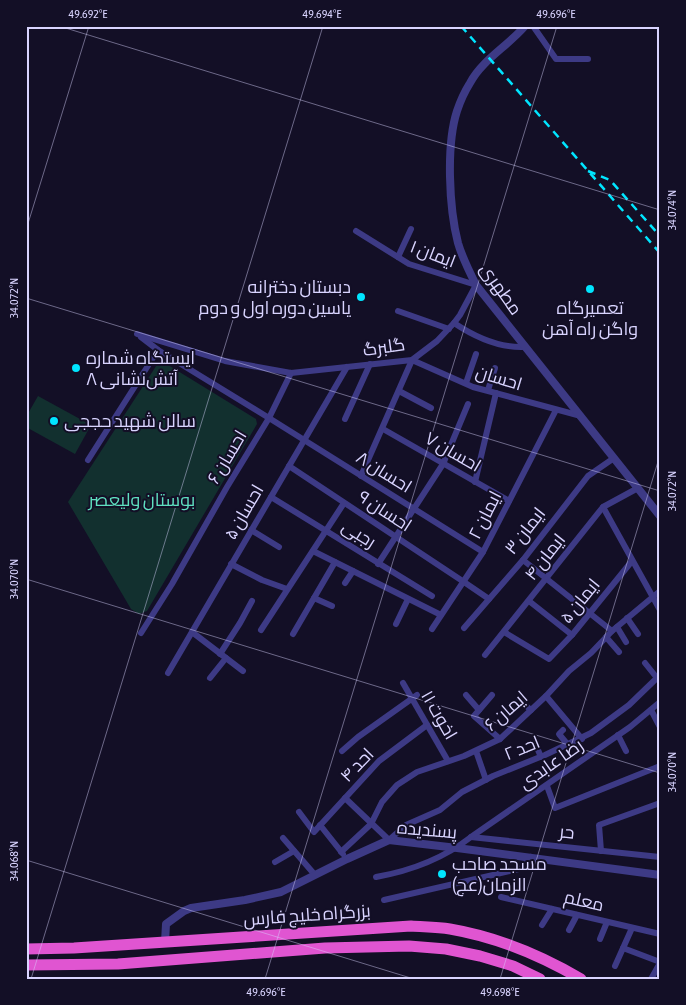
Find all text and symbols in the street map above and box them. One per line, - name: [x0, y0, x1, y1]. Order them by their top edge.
- text: 49.692°E: [69, 7, 107, 21]
- text: 49.694°E: [303, 7, 341, 21]
- text: 49.696°E: [537, 7, 575, 21]
- text: 34.074°N: [665, 190, 679, 230]
- street label: ایمان ۱: [407, 235, 459, 273]
- street label: مطهری: [475, 259, 527, 319]
- place label: دبستان دخترانه یاسین دوره اول و دوم: [198, 276, 351, 320]
- text: 34.072°N: [7, 278, 21, 318]
- marker: تعمیرگاه واگن راه آهن: [584, 283, 596, 295]
- marker: دبستان دخترانه یاسین دوره اول و دوم: [355, 291, 367, 303]
- place label: تعمیرگاه واگن راه آهن: [542, 297, 638, 340]
- street label: گلبرگ: [361, 333, 407, 361]
- place label: ایستگاه شماره ۸ آتش‌نشانی: [86, 347, 195, 390]
- street label: احسان: [473, 361, 525, 395]
- marker: ایستگاه شماره ۸ آتش‌نشانی: [70, 362, 82, 374]
- place label: سالن شهید حججی: [64, 410, 196, 432]
- marker: سالن شهید حججی: [48, 415, 60, 427]
- street label: احسان ۶: [202, 426, 252, 488]
- street label: احسان ۷: [421, 427, 485, 477]
- street label: احسان ۸: [352, 446, 416, 498]
- text: 34.072°N: [665, 471, 679, 511]
- street label: احسان ۵: [219, 481, 269, 543]
- street label: احسان ۹: [354, 486, 416, 536]
- street label: ایمان ۲: [464, 487, 506, 543]
- park label: بوستان ولیعصر: [88, 489, 195, 511]
- street label: ایمان ۳: [500, 503, 550, 559]
- street label: رجبی: [338, 515, 380, 553]
- street label: ایمان ۴: [520, 529, 570, 585]
- text: 34.070°N: [7, 559, 21, 599]
- street label: ایمان ۵: [555, 574, 605, 628]
- street label: ایمان ۶: [480, 686, 532, 736]
- street label: اخوت ۱۱: [416, 687, 462, 743]
- street label: احد ۲: [501, 731, 543, 764]
- street label: رضا عابدی: [514, 734, 588, 794]
- street label: احد ۴: [336, 743, 378, 786]
- text: 34.070°N: [665, 752, 679, 792]
- street label: پسندیده: [396, 816, 458, 845]
- street label: حر: [557, 820, 576, 844]
- text: 34.068°N: [7, 841, 21, 881]
- place label: مسجد صاحب الزمان(عج): [452, 853, 547, 897]
- marker: مسجد صاحب الزمان(عج): [436, 868, 448, 880]
- street label: معلم: [562, 886, 606, 917]
- street label: بزرگراه خلیج فارس: [243, 900, 372, 931]
- text: 49.696°E: [247, 985, 285, 999]
- text: 49.698°E: [481, 985, 519, 999]

